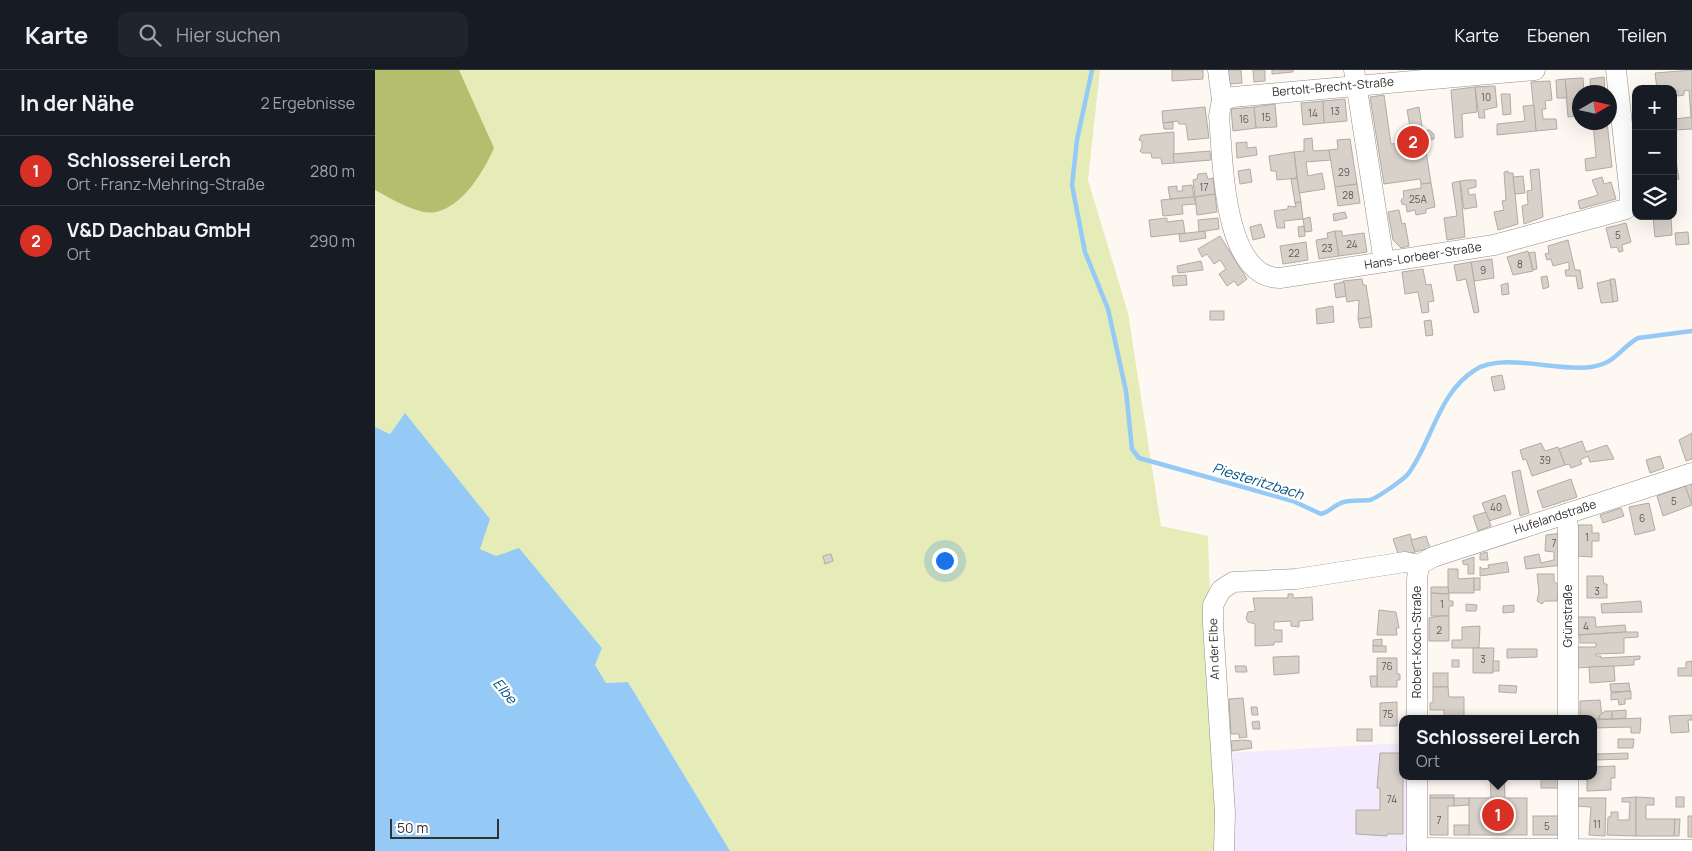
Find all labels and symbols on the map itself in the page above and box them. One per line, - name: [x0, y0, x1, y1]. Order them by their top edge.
- street label: Bertolt-Brecht-Straße: [1271, 73, 1395, 100]
- north arrow: [1572, 85, 1617, 130]
- house number: 10: [1481, 90, 1491, 104]
- house number: 13: [1330, 104, 1340, 118]
- house number: 14: [1308, 106, 1318, 120]
- house number: 15: [1261, 110, 1271, 124]
- house number: 16: [1239, 112, 1249, 126]
- pin: 2: [1397, 123, 1429, 161]
- house number: 29: [1338, 165, 1350, 179]
- house number: 17: [1200, 180, 1208, 194]
- house number: 28: [1342, 188, 1354, 202]
- house number: 25A: [1409, 192, 1428, 206]
- house number: 5: [1615, 228, 1621, 242]
- house number: 24: [1346, 237, 1358, 251]
- street label: Hans-Lorbeer-Straße: [1363, 238, 1483, 273]
- house number: 23: [1321, 241, 1333, 255]
- house number: 22: [1288, 246, 1300, 260]
- house number: 8: [1517, 257, 1523, 271]
- house number: 9: [1480, 263, 1486, 277]
- house number: 39: [1539, 453, 1551, 467]
- water label: Piesteritzbach: [1210, 458, 1307, 504]
- house number: 5: [1671, 494, 1677, 508]
- street label: Hufelandstraße: [1511, 495, 1598, 538]
- house number: 40: [1490, 500, 1502, 514]
- house number: 6: [1639, 511, 1645, 525]
- house number: 1: [1585, 530, 1589, 544]
- house number: 7: [1551, 536, 1557, 550]
- your location: [932, 548, 958, 574]
- street label: Grünstraße: [1559, 584, 1576, 648]
- house number: 3: [1594, 584, 1600, 598]
- street label: Robert-Koch-Straße: [1408, 586, 1425, 698]
- house number: 1: [1440, 597, 1444, 611]
- street label: An der Elbe: [1204, 618, 1223, 680]
- house number: 4: [1583, 619, 1589, 633]
- house number: 2: [1436, 623, 1442, 637]
- house number: 3: [1480, 652, 1486, 666]
- house number: 76: [1381, 659, 1393, 673]
- water label: Elbe: [489, 674, 522, 708]
- house number: 75: [1383, 707, 1394, 721]
- house number: 74: [1387, 792, 1397, 806]
- pin: 1: [1482, 796, 1514, 834]
- house number: 7: [1436, 813, 1442, 827]
- scale bar: [390, 816, 499, 839]
- house number: 11: [1593, 817, 1601, 831]
- house number: 5: [1544, 819, 1550, 833]

